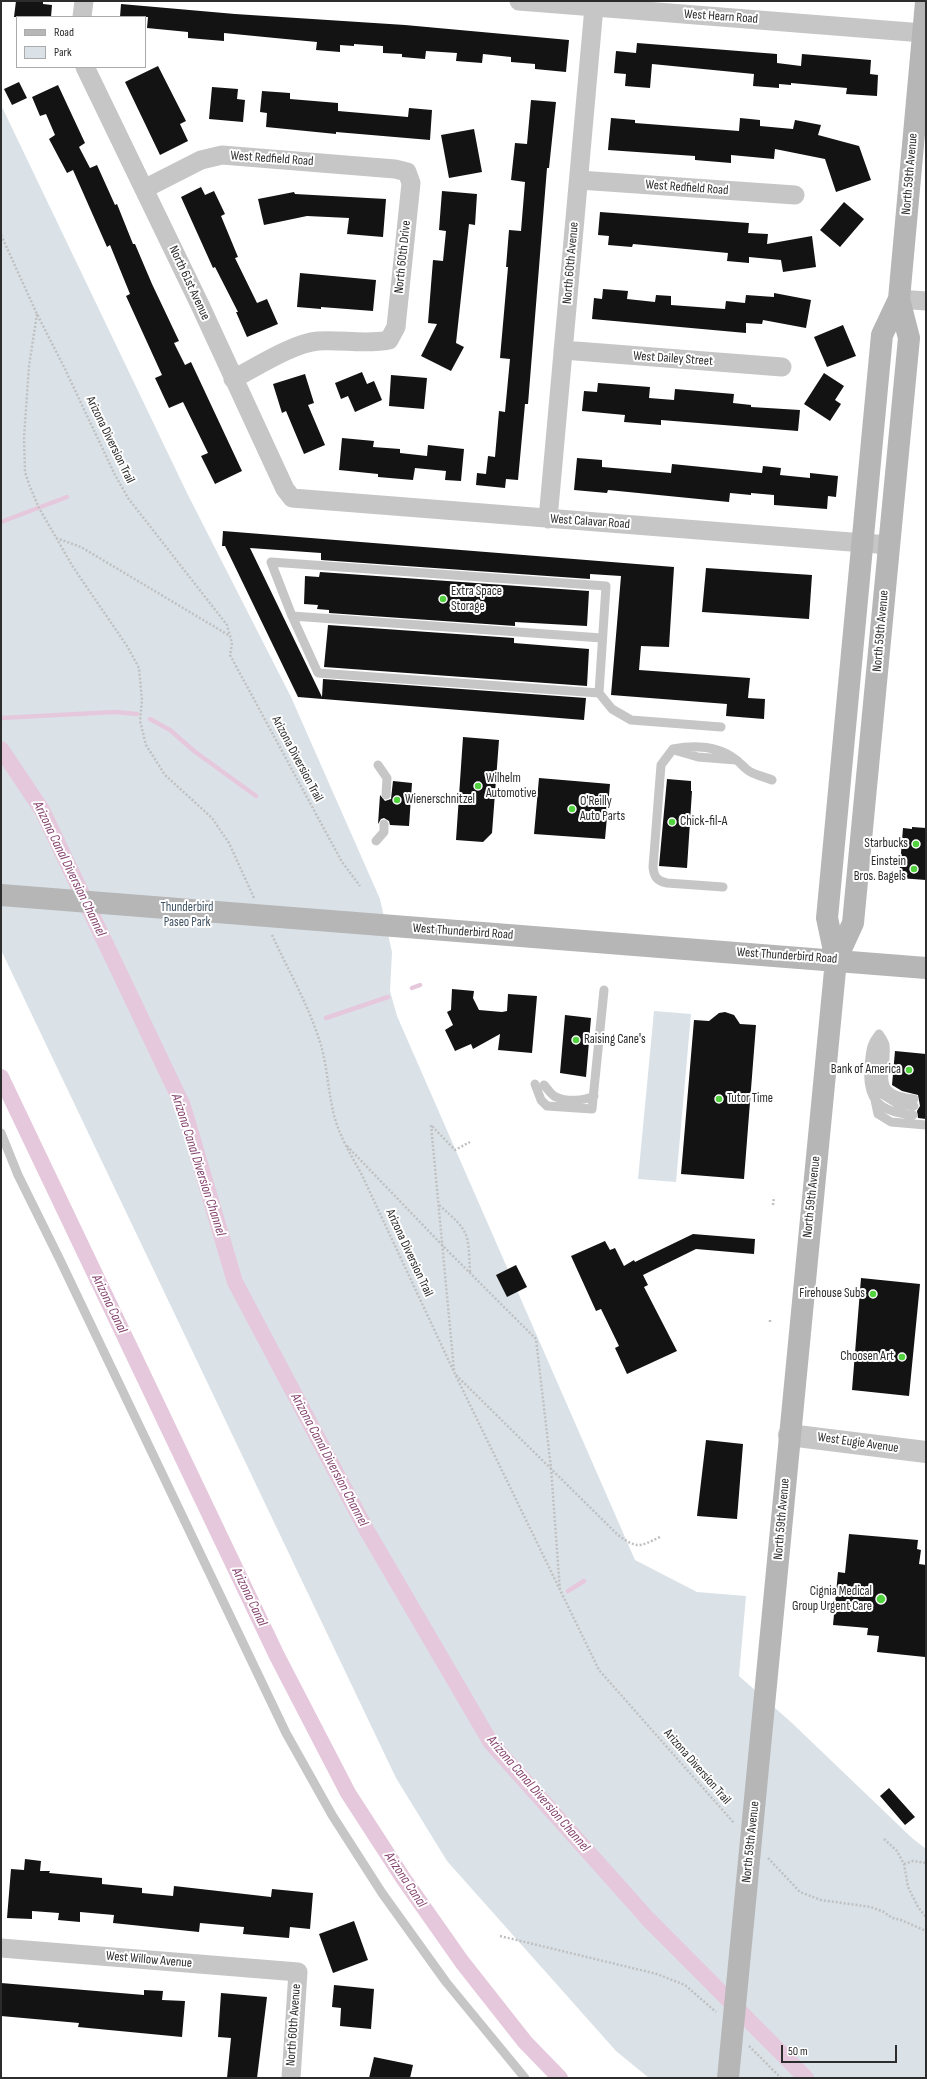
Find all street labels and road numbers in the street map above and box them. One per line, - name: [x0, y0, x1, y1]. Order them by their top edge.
- street label: West Hearn Road: [684, 7, 758, 27]
- street label: North 59th Avenue: [899, 133, 921, 215]
- street label: West Redfield Road: [230, 148, 314, 170]
- street label: West Redfield Road: [645, 177, 729, 199]
- street label: North 60th Drive: [391, 220, 415, 294]
- street label: North 60th Avenue: [560, 221, 582, 305]
- street label: North 61st Avenue: [165, 243, 213, 323]
- street label: West Dailey Street: [633, 348, 713, 370]
- street label: Arizona Diversion Trail: [82, 394, 138, 486]
- street label: West Calavar Road: [550, 511, 630, 533]
- street label: North 59th Avenue: [870, 590, 892, 672]
- street label: Arizona Diversion Trail: [268, 713, 326, 805]
- street label: West Thunderbird Road: [412, 921, 514, 943]
- street label: West Thunderbird Road: [736, 945, 838, 967]
- street label: North 59th Avenue: [800, 1155, 824, 1239]
- street label: Arizona Diversion Trail: [382, 1207, 436, 1299]
- street label: West Eugie Avenue: [816, 1430, 900, 1456]
- street label: North 59th Avenue: [771, 1478, 793, 1560]
- street label: Arizona Diversion Trail: [660, 1726, 734, 1808]
- street label: North 59th Avenue: [739, 1800, 763, 1884]
- street label: West Willow Avenue: [105, 1948, 193, 1972]
- street label: North 60th Avenue: [283, 1983, 305, 2067]

